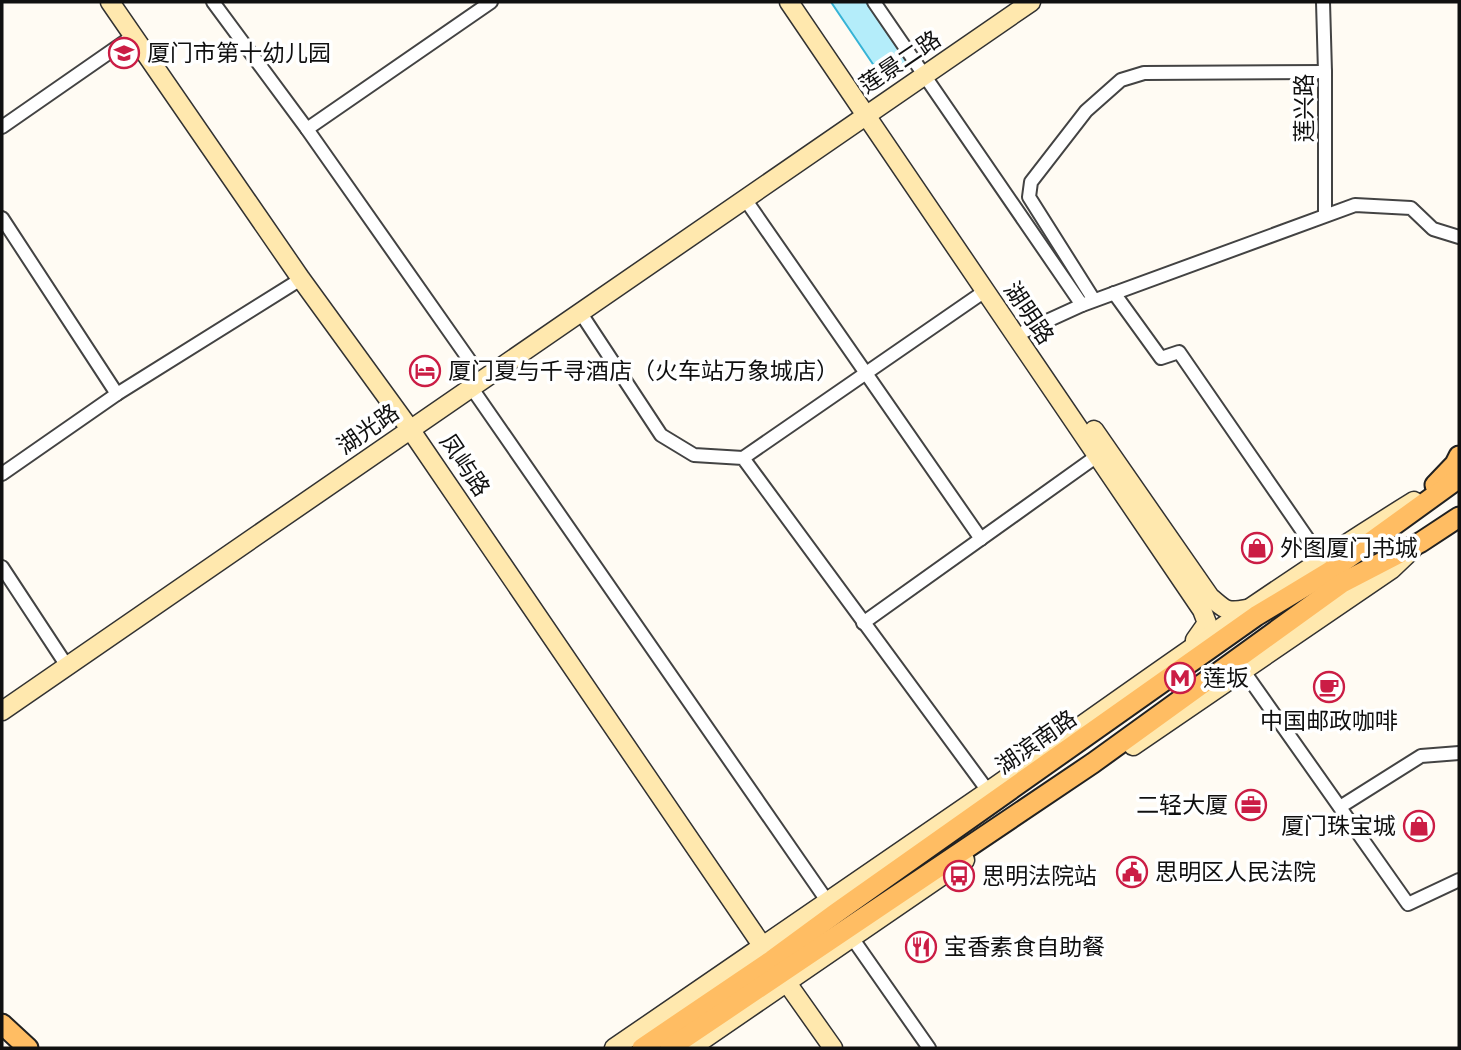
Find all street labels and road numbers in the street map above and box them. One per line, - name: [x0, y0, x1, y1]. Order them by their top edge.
- street label: 莲景二路: [854, 25, 946, 99]
- street label: 莲兴路: [1290, 74, 1318, 143]
- street label: 湖明路: [998, 277, 1060, 349]
- street label: 湖光路: [332, 398, 404, 460]
- street label: 凤屿路: [434, 429, 496, 501]
- street label: 湖滨南路: [990, 704, 1082, 780]

